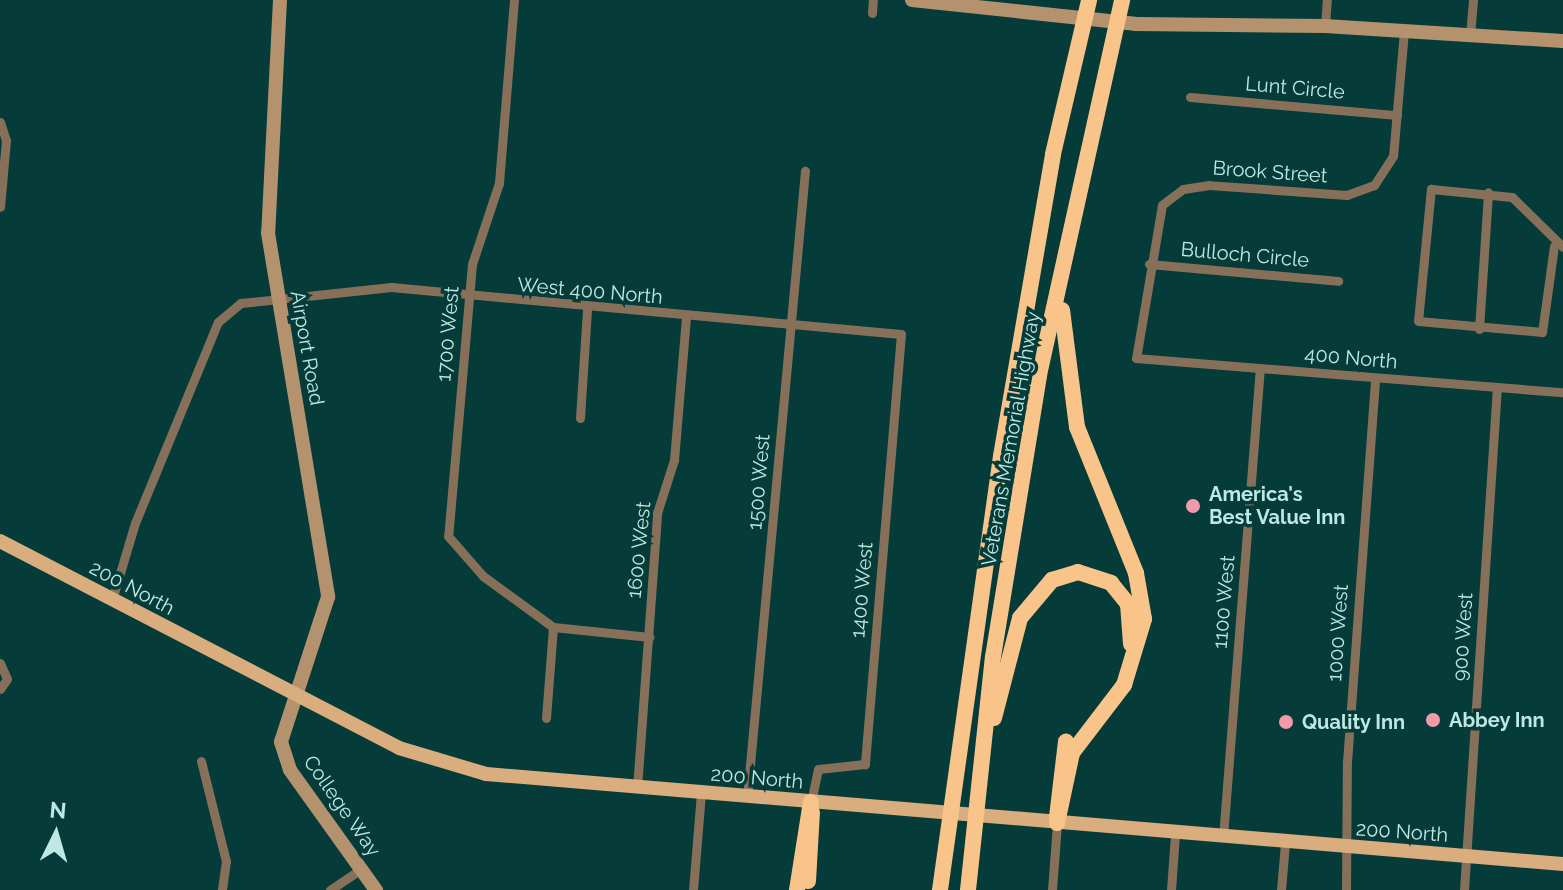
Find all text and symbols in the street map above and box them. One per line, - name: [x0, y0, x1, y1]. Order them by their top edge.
- street label: Lunt Circle: [1244, 72, 1346, 104]
- street label: Brook Street: [1212, 156, 1328, 188]
- street label: Bulloch Circle: [1180, 237, 1310, 273]
- street label: West 400 North: [516, 273, 664, 309]
- street label: 1700 West: [432, 285, 464, 383]
- street label: Airport Road: [285, 289, 329, 407]
- street label: Veterans Memorial Highway: [977, 309, 1045, 569]
- street label: 400 North: [1304, 342, 1398, 374]
- street label: 1500 West: [743, 433, 775, 531]
- place label: America's Best Value Inn: [1209, 482, 1346, 529]
- marker: America's Best Value Inn: [1184, 497, 1202, 515]
- street label: 1600 West: [622, 500, 656, 600]
- street label: 1400 West: [846, 541, 878, 639]
- street label: 1100 West: [1208, 554, 1240, 650]
- street label: 200 North: [86, 556, 178, 620]
- street label: 1000 West: [1323, 583, 1353, 683]
- street label: 900 West: [1448, 592, 1478, 682]
- place label: Abbey Inn: [1449, 708, 1545, 732]
- place label: Quality Inn: [1302, 710, 1406, 734]
- marker: Abbey Inn: [1424, 711, 1442, 729]
- marker: Quality Inn: [1277, 713, 1295, 731]
- street label: College Way: [298, 750, 386, 862]
- street label: 200 North: [710, 762, 804, 794]
- north arrow: [16, 794, 96, 874]
- text: N: [49, 796, 68, 824]
- street label: 200 North: [1355, 817, 1449, 847]

